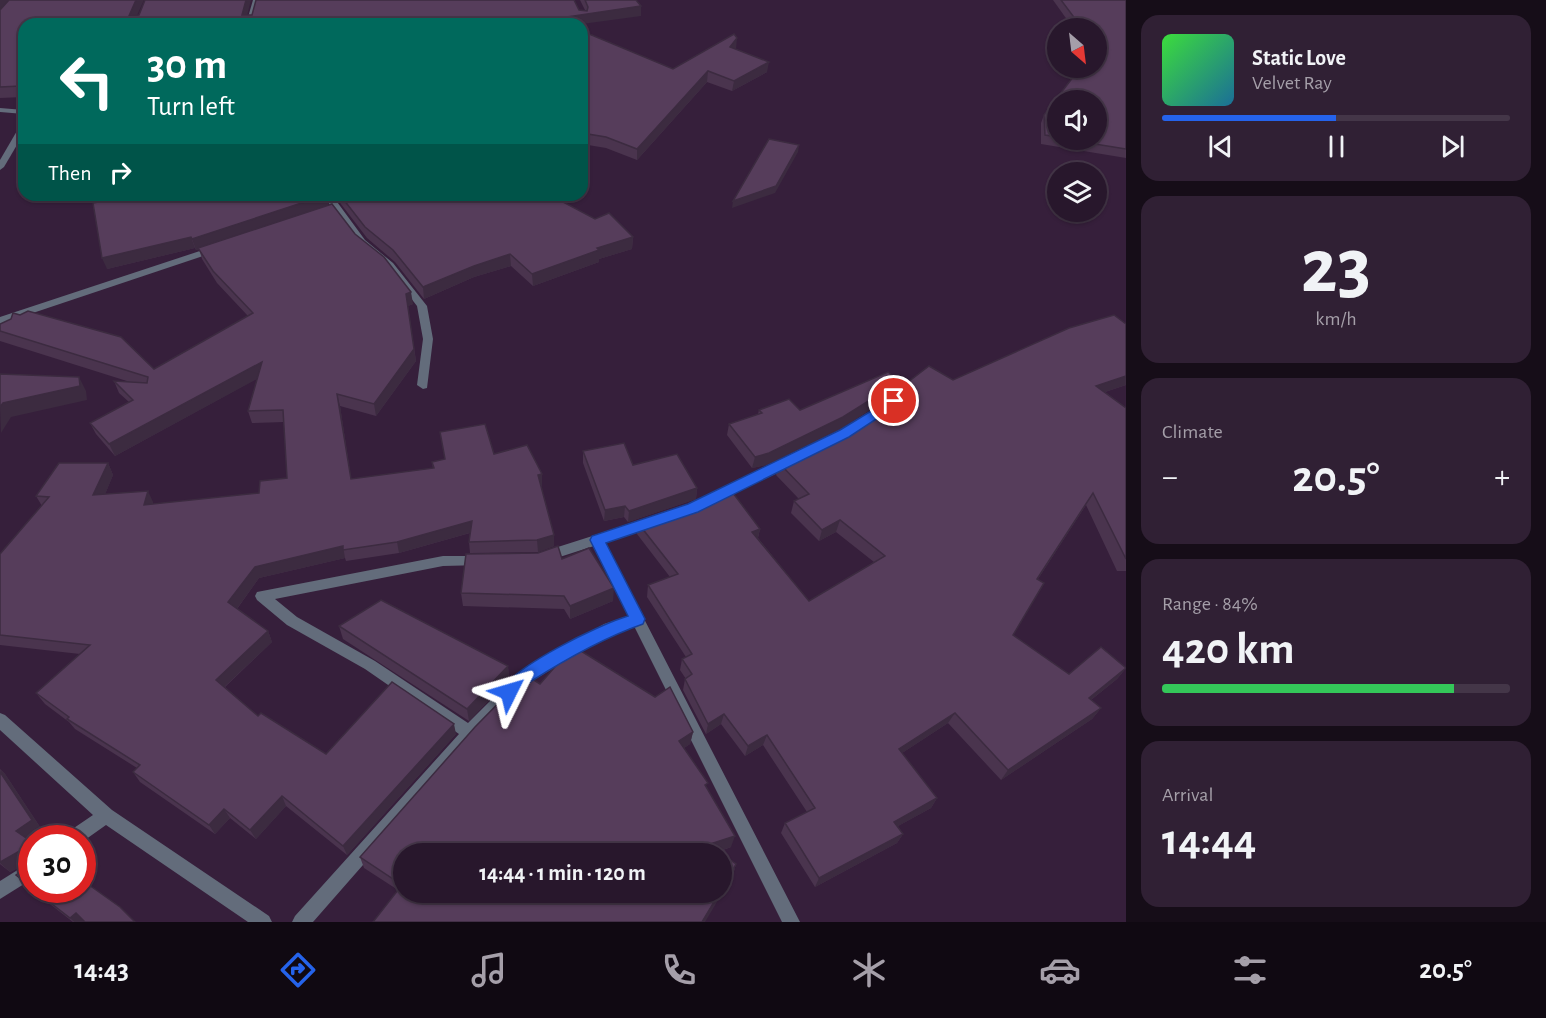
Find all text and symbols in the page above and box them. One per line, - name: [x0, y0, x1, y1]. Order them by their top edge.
- north arrow: [1047, 18, 1107, 78]
- map controls: [1047, 18, 1107, 222]
- icon: left: [48, 42, 126, 120]
- text: 30 m: [147, 44, 227, 86]
- text: Static Love: [1252, 47, 1346, 69]
- text: Velvet Ray: [1252, 73, 1332, 93]
- button: sound: [1047, 90, 1107, 150]
- text: Turn left: [147, 93, 235, 120]
- icon: previous: [1204, 130, 1237, 163]
- icon: pause: [1320, 130, 1353, 163]
- icon: next: [1436, 130, 1469, 163]
- icon: right: [104, 156, 137, 189]
- text: Then: [48, 162, 92, 184]
- button: layers: [1047, 162, 1107, 222]
- text: 23: [1301, 229, 1371, 307]
- text: km/h: [1315, 309, 1357, 329]
- pin: [868, 375, 919, 426]
- icon: arrive: [877, 384, 910, 417]
- text: Climate: [1162, 422, 1223, 442]
- text: 20.5°: [1292, 455, 1380, 500]
- text: −: [1162, 461, 1178, 494]
- text: +: [1494, 461, 1510, 494]
- text: Range · 84%: [1162, 594, 1258, 614]
- text: 420 km: [1162, 627, 1295, 672]
- position arrow: [477, 660, 541, 724]
- text: Arrival: [1162, 785, 1213, 805]
- text: 14:44: [1162, 818, 1256, 863]
- speed limit sign: 30: [18, 825, 96, 903]
- text: 14:44 · 1 min · 120 m: [479, 862, 646, 884]
- icon: directions: [277, 949, 319, 991]
- icon: music: [468, 949, 510, 991]
- icon: phone: [658, 949, 700, 991]
- icon: climate: [848, 949, 890, 991]
- icon: car: [1039, 949, 1081, 991]
- icon: filters: [1229, 949, 1271, 991]
- text: 14:43: [74, 956, 129, 983]
- text: 20.5°: [1419, 956, 1472, 983]

